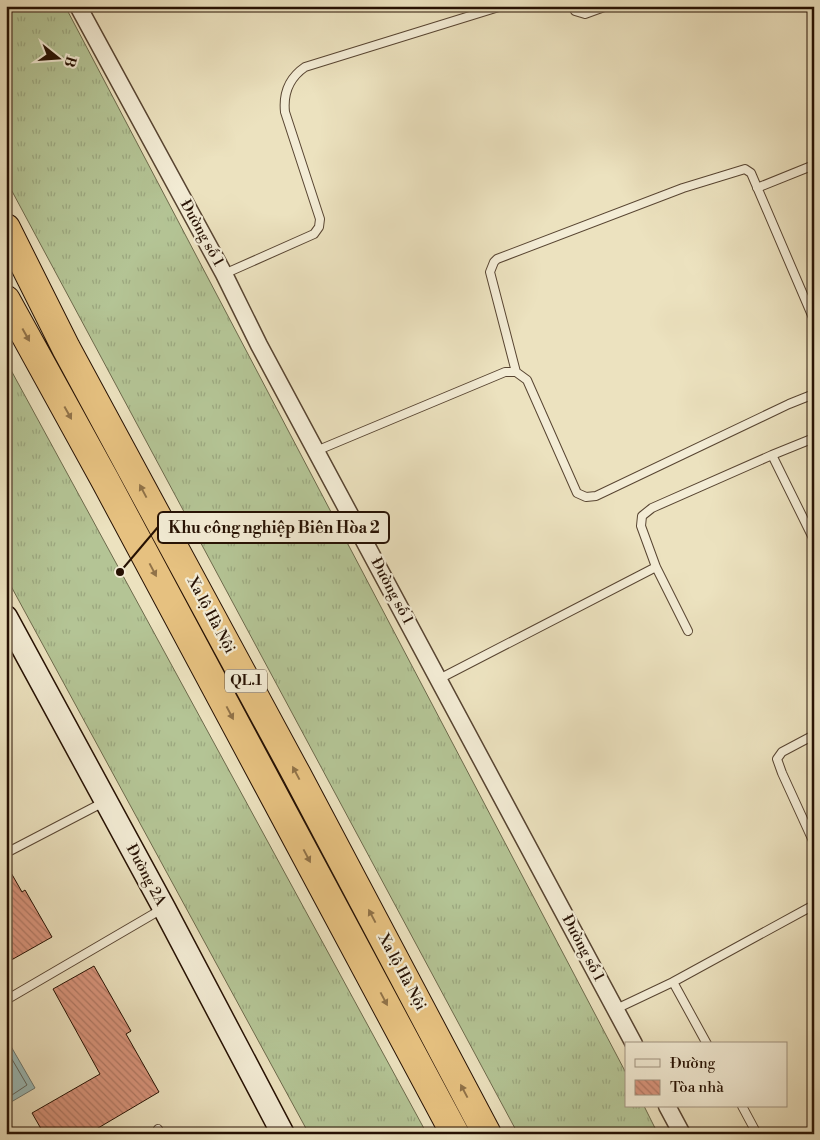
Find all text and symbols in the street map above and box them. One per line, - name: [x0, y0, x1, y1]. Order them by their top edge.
- north arrow: [32, 32, 82, 82]
- text: B: [59, 54, 80, 69]
- street label: Đường số 1: [176, 196, 228, 270]
- one-way arrow: [21, 328, 30, 342]
- one-way arrow: [64, 407, 73, 420]
- one-way arrow: [139, 484, 148, 498]
- callout: Khu công nghiệp Biên Hòa 2: [158, 512, 389, 543]
- text: Khu công nghiệp Biên Hòa 2: [168, 518, 380, 538]
- street label: Đường số 1: [366, 554, 418, 628]
- one-way arrow: [149, 562, 157, 577]
- street label: Xa lộ Hà Nội: [182, 572, 239, 657]
- road number: QL.1: [225, 669, 267, 692]
- one-way arrow: [226, 705, 234, 720]
- one-way arrow: [291, 766, 300, 779]
- street label: Đường 2A: [122, 841, 171, 910]
- one-way arrow: [303, 848, 311, 863]
- one-way arrow: [368, 909, 376, 923]
- street label: Đường số 1: [557, 911, 609, 985]
- street label: Xa lộ Hà Nội: [373, 929, 430, 1014]
- one-way arrow: [379, 992, 388, 1006]
- legend: [625, 1042, 788, 1108]
- text: Đường: [670, 1054, 716, 1073]
- text: Tòa nhà: [670, 1078, 724, 1097]
- one-way arrow: [460, 1083, 468, 1098]

